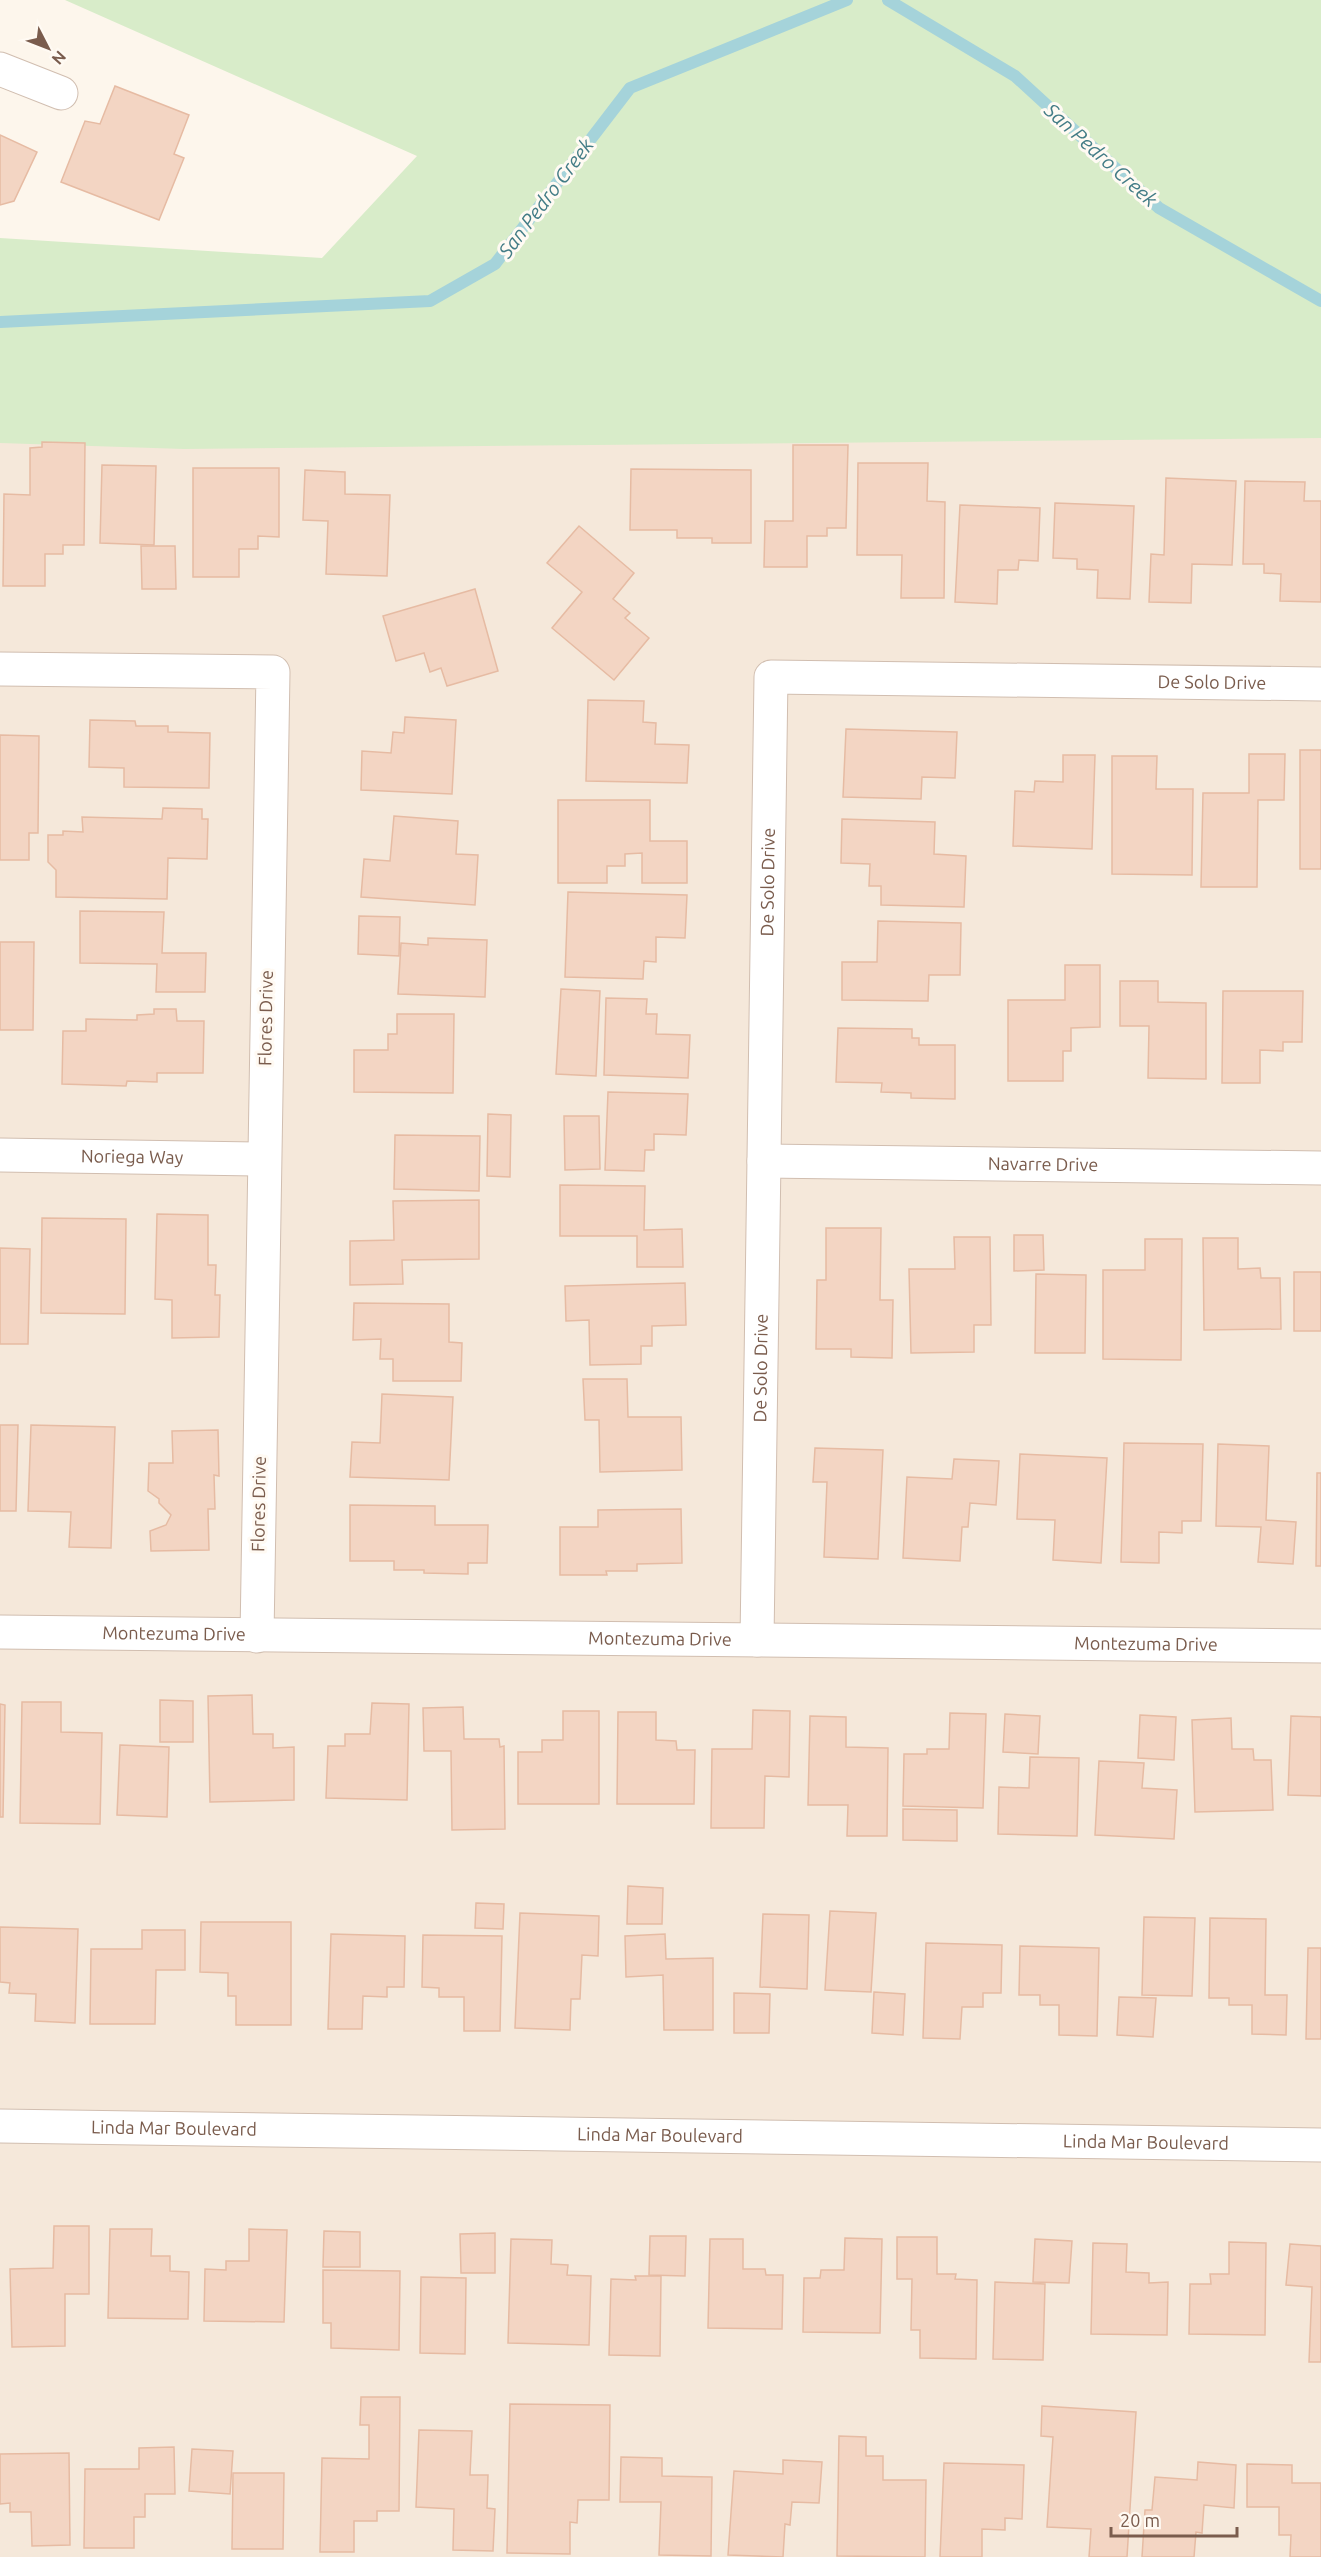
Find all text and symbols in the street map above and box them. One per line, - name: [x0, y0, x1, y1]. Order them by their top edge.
- north arrow: [18, 18, 78, 78]
- text: N: [48, 48, 70, 68]
- water label: San Pedro Creek: [1040, 97, 1163, 212]
- water label: San Pedro Creek: [493, 133, 598, 263]
- street label: De Solo Drive: [1157, 671, 1266, 692]
- street label: De Solo Drive: [756, 828, 778, 937]
- street label: Flores Drive: [254, 970, 276, 1066]
- street label: Noriega Way: [81, 1145, 184, 1167]
- street label: Navarre Drive: [988, 1153, 1098, 1174]
- street label: De Solo Drive: [749, 1314, 771, 1423]
- street label: Flores Drive: [247, 1456, 269, 1552]
- street label: Montezuma Drive: [102, 1622, 246, 1644]
- street label: Montezuma Drive: [588, 1627, 732, 1649]
- street label: Montezuma Drive: [1074, 1632, 1218, 1654]
- street label: Linda Mar Boulevard: [91, 2116, 257, 2139]
- street label: Linda Mar Boulevard: [577, 2123, 743, 2146]
- street label: Linda Mar Boulevard: [1063, 2130, 1229, 2153]
- scale bar: [1111, 2500, 1237, 2538]
- text: 20 m: [1120, 2510, 1160, 2530]

